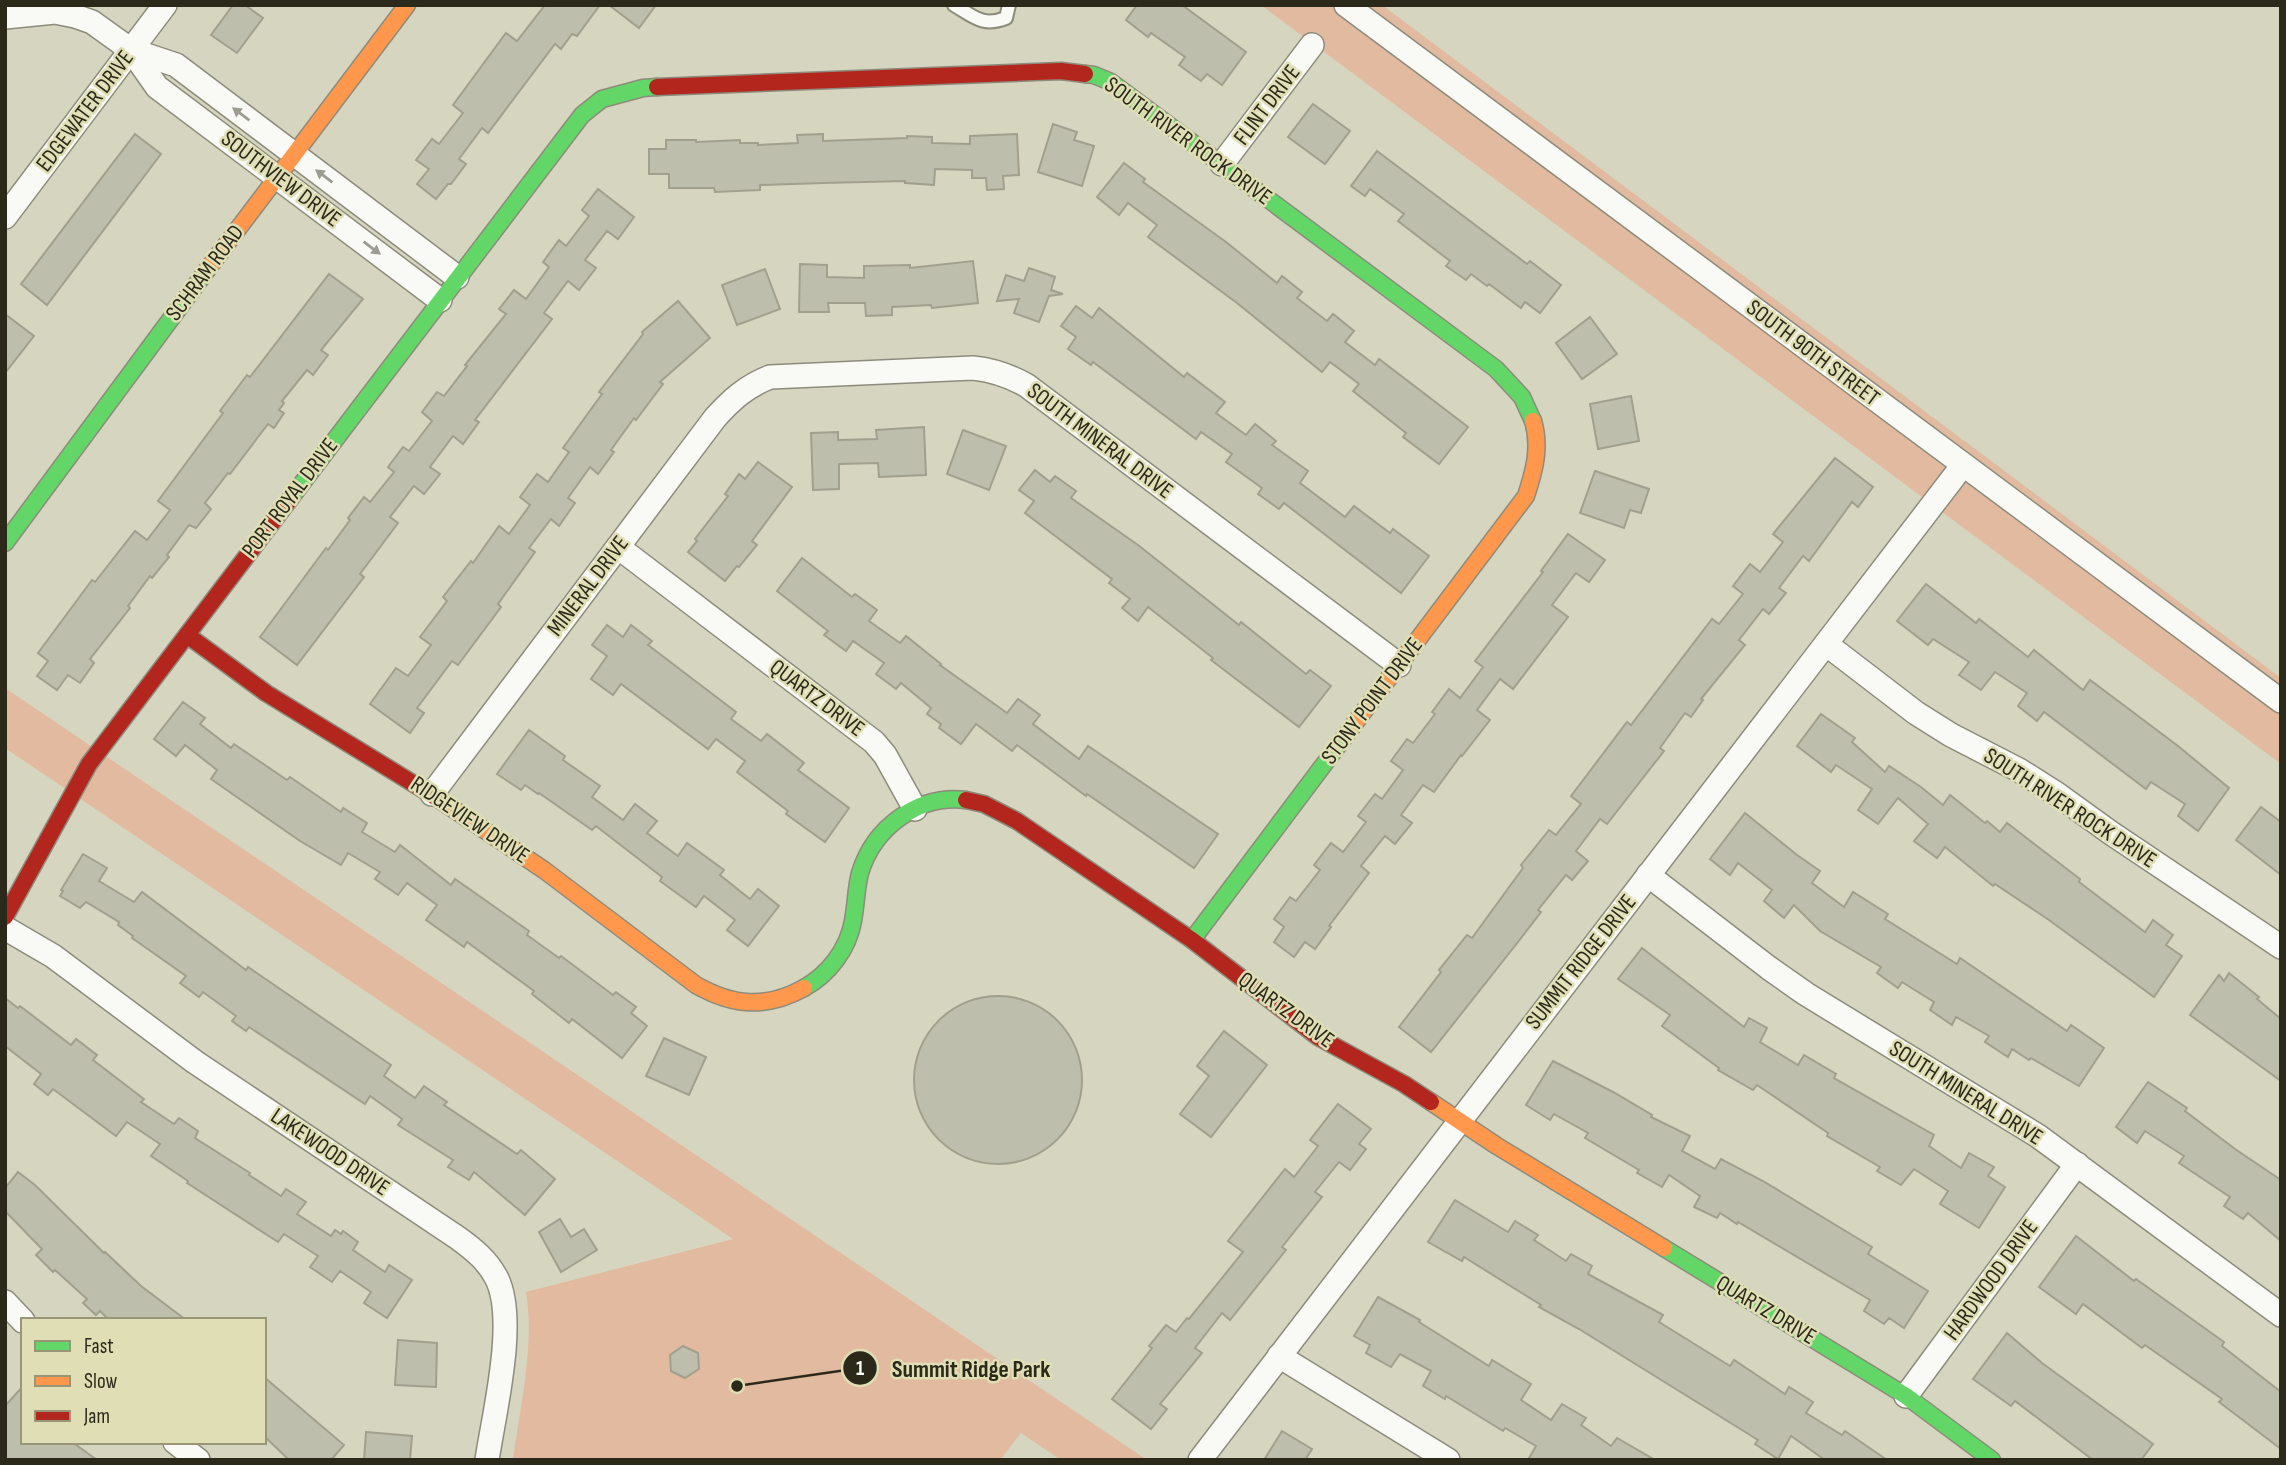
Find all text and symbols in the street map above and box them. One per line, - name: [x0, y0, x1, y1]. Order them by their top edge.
- street label: EDGEWATER DRIVE: [30, 45, 140, 177]
- street label: FLINT DRIVE: [1228, 59, 1306, 151]
- street label: SOUTH RIVER ROCK DRIVE: [1099, 71, 1277, 211]
- one-way arrow: [232, 107, 250, 121]
- street label: SOUTHVIEW DRIVE: [215, 125, 347, 233]
- one-way arrow: [315, 170, 333, 184]
- street label: SCHRAM ROAD: [160, 219, 250, 327]
- one-way arrow: [362, 241, 380, 256]
- street label: SOUTH 90TH STREET: [1741, 294, 1885, 412]
- street label: SOUTH MINERAL DRIVE: [1021, 377, 1179, 505]
- street label: PORT ROYAL DRIVE: [236, 433, 344, 563]
- street label: MINERAL DRIVE: [541, 530, 635, 642]
- street label: STONY POINT DRIVE: [1315, 632, 1429, 770]
- street label: QUARTZ DRIVE: [764, 653, 870, 743]
- street label: SOUTH RIVER ROCK DRIVE: [1978, 742, 2162, 874]
- street label: RIDGEVIEW DRIVE: [405, 770, 535, 870]
- street label: SUMMIT RIDGE DRIVE: [1520, 889, 1642, 1035]
- street label: QUARTZ DRIVE: [1233, 966, 1339, 1054]
- street label: SOUTH MINERAL DRIVE: [1884, 1035, 2048, 1151]
- street label: LAKEWOOD DRIVE: [265, 1102, 395, 1202]
- street label: HARDWOOD DRIVE: [1938, 1214, 2044, 1346]
- street label: QUARTZ DRIVE: [1711, 1269, 1821, 1351]
- legend: [21, 1318, 266, 1444]
- text: Fast: [84, 1334, 114, 1359]
- callout: Summit Ridge Park: [843, 1346, 1064, 1391]
- text: Summit Ridge Park: [892, 1355, 1050, 1384]
- text: 1: [856, 1356, 864, 1381]
- text: Slow: [84, 1369, 118, 1394]
- text: Jam: [83, 1404, 110, 1429]

